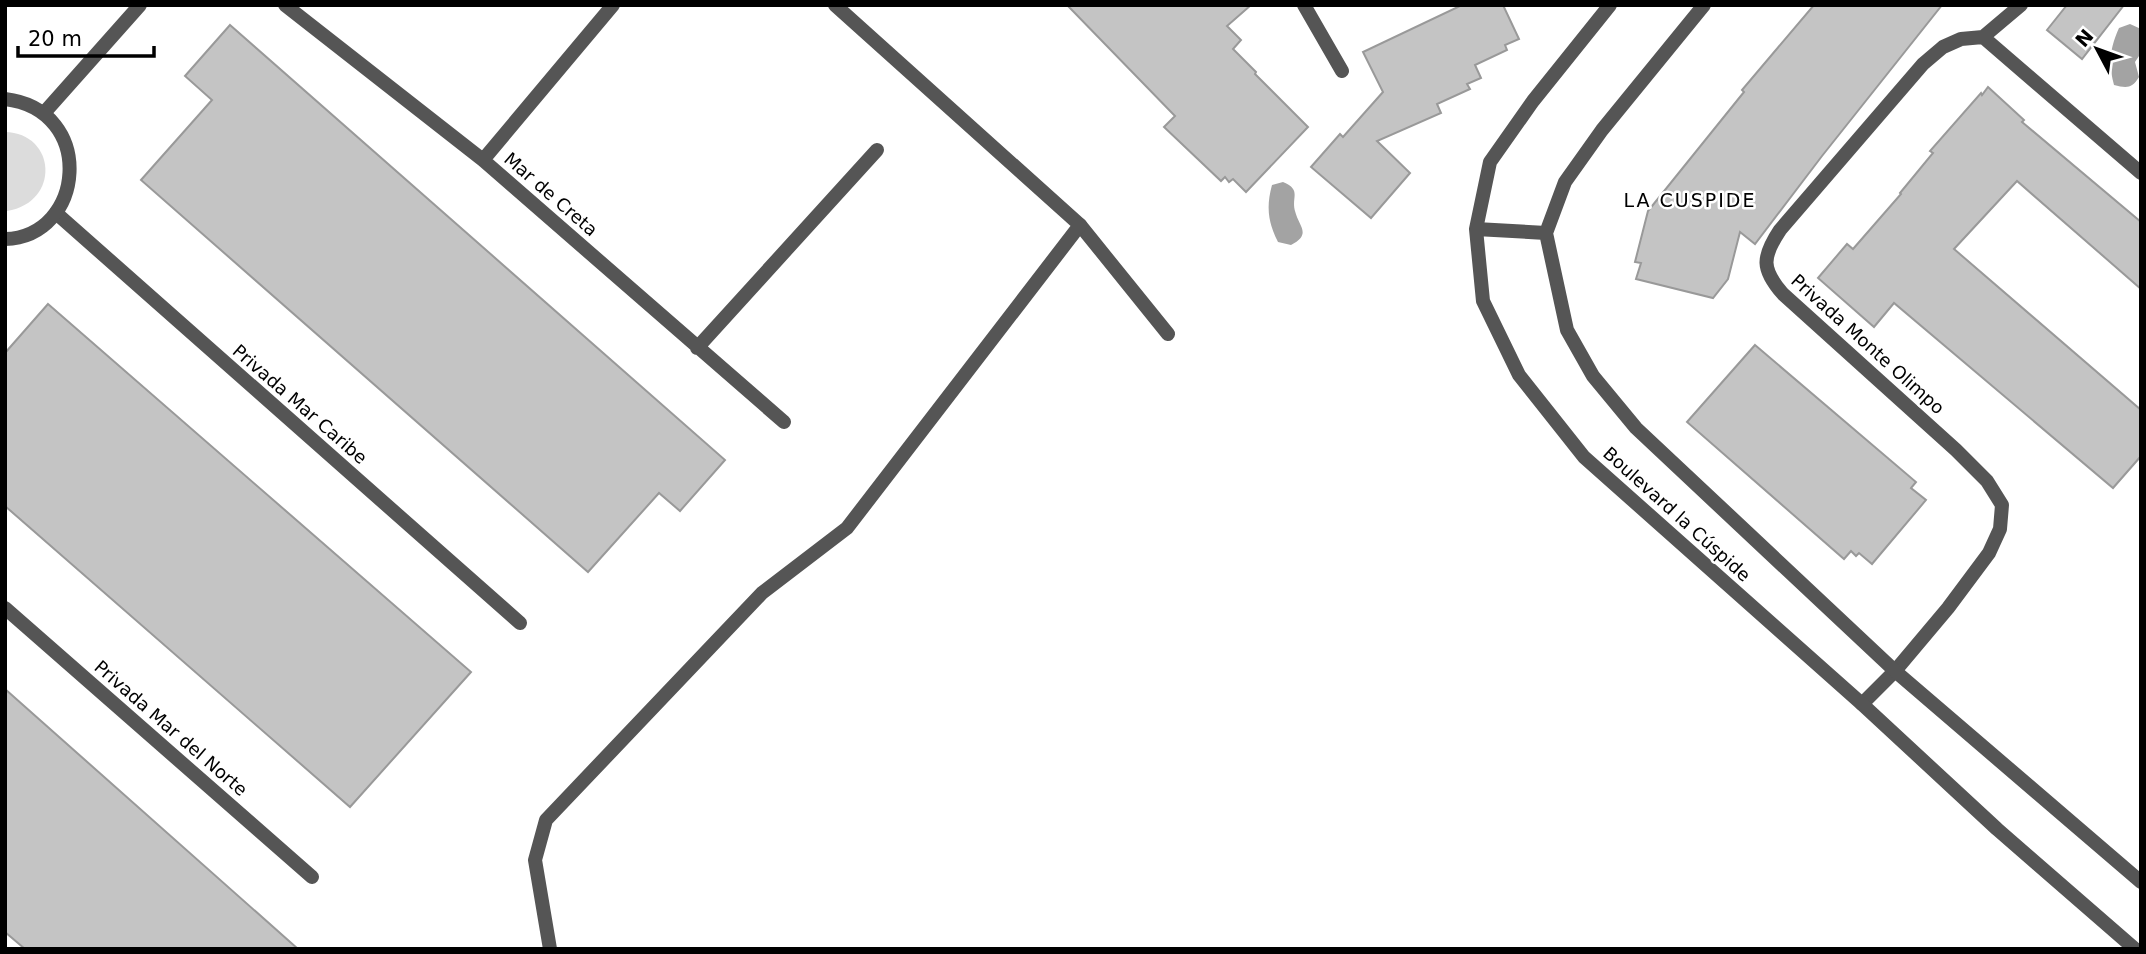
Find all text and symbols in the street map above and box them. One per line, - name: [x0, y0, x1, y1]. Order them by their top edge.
- scale bar: [18, 14, 154, 58]
- north arrow: [2062, 14, 2132, 84]
- text: N: [2071, 25, 2098, 51]
- text: 20 m: [28, 27, 82, 51]
- street label: Mar de Creta: [500, 148, 602, 240]
- district label: LA CUSPIDE: [1624, 189, 1757, 211]
- street label: Privada Monte Olimpo: [1787, 270, 1949, 418]
- street label: Privada Mar Caribe: [229, 340, 371, 468]
- street label: Boulevard la Cúspide: [1599, 442, 1755, 586]
- street label: Privada Mar del Norte: [90, 656, 252, 800]

